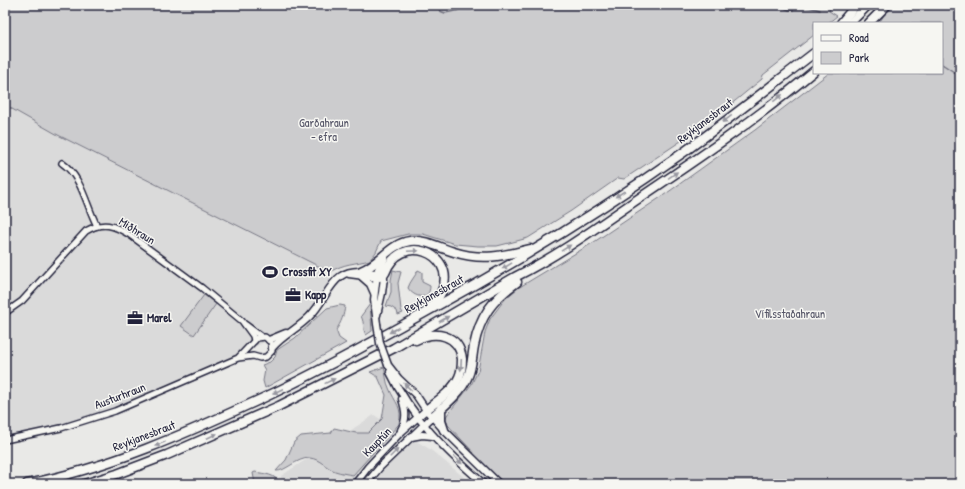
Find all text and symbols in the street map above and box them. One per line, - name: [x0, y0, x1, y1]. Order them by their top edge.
- legend: [813, 22, 943, 74]
- text: Road: [849, 29, 869, 46]
- text: Park: [849, 49, 869, 66]
- street label: Reykjanesbraut: [673, 93, 737, 147]
- one-way arrow: [773, 94, 784, 103]
- park label: Garðahraun - efra: [299, 114, 349, 145]
- one-way arrow: [722, 115, 732, 123]
- one-way arrow: [668, 171, 679, 179]
- one-way arrow: [615, 190, 626, 198]
- street label: Miðhraun: [116, 213, 159, 248]
- one-way arrow: [560, 244, 572, 251]
- one-way arrow: [407, 247, 419, 254]
- sports icon: Crossfit XY: [261, 263, 279, 281]
- place label: Crossfit XY: [282, 263, 332, 280]
- one-way arrow: [501, 263, 513, 270]
- street label: Reykjanesbraut: [401, 270, 467, 317]
- office icon: Kapp: [284, 286, 302, 304]
- place label: Kapp: [305, 286, 327, 304]
- park label: Vífilsstaðahraun: [755, 305, 825, 322]
- office icon: Marel: [126, 309, 144, 327]
- place label: Marel: [147, 309, 172, 326]
- one-way arrow: [438, 315, 450, 322]
- one-way arrow: [388, 327, 399, 334]
- one-way arrow: [458, 359, 465, 371]
- street label: Austurhraun: [92, 378, 148, 413]
- one-way arrow: [324, 378, 336, 384]
- one-way arrow: [403, 382, 413, 392]
- one-way arrow: [273, 388, 284, 394]
- street label: Reykjanesbraut: [110, 415, 178, 455]
- street label: Kauptún: [358, 423, 395, 460]
- one-way arrow: [207, 433, 218, 439]
- one-way arrow: [153, 441, 165, 447]
- one-way arrow: [389, 448, 399, 458]
- one-way arrow: [453, 455, 463, 465]

